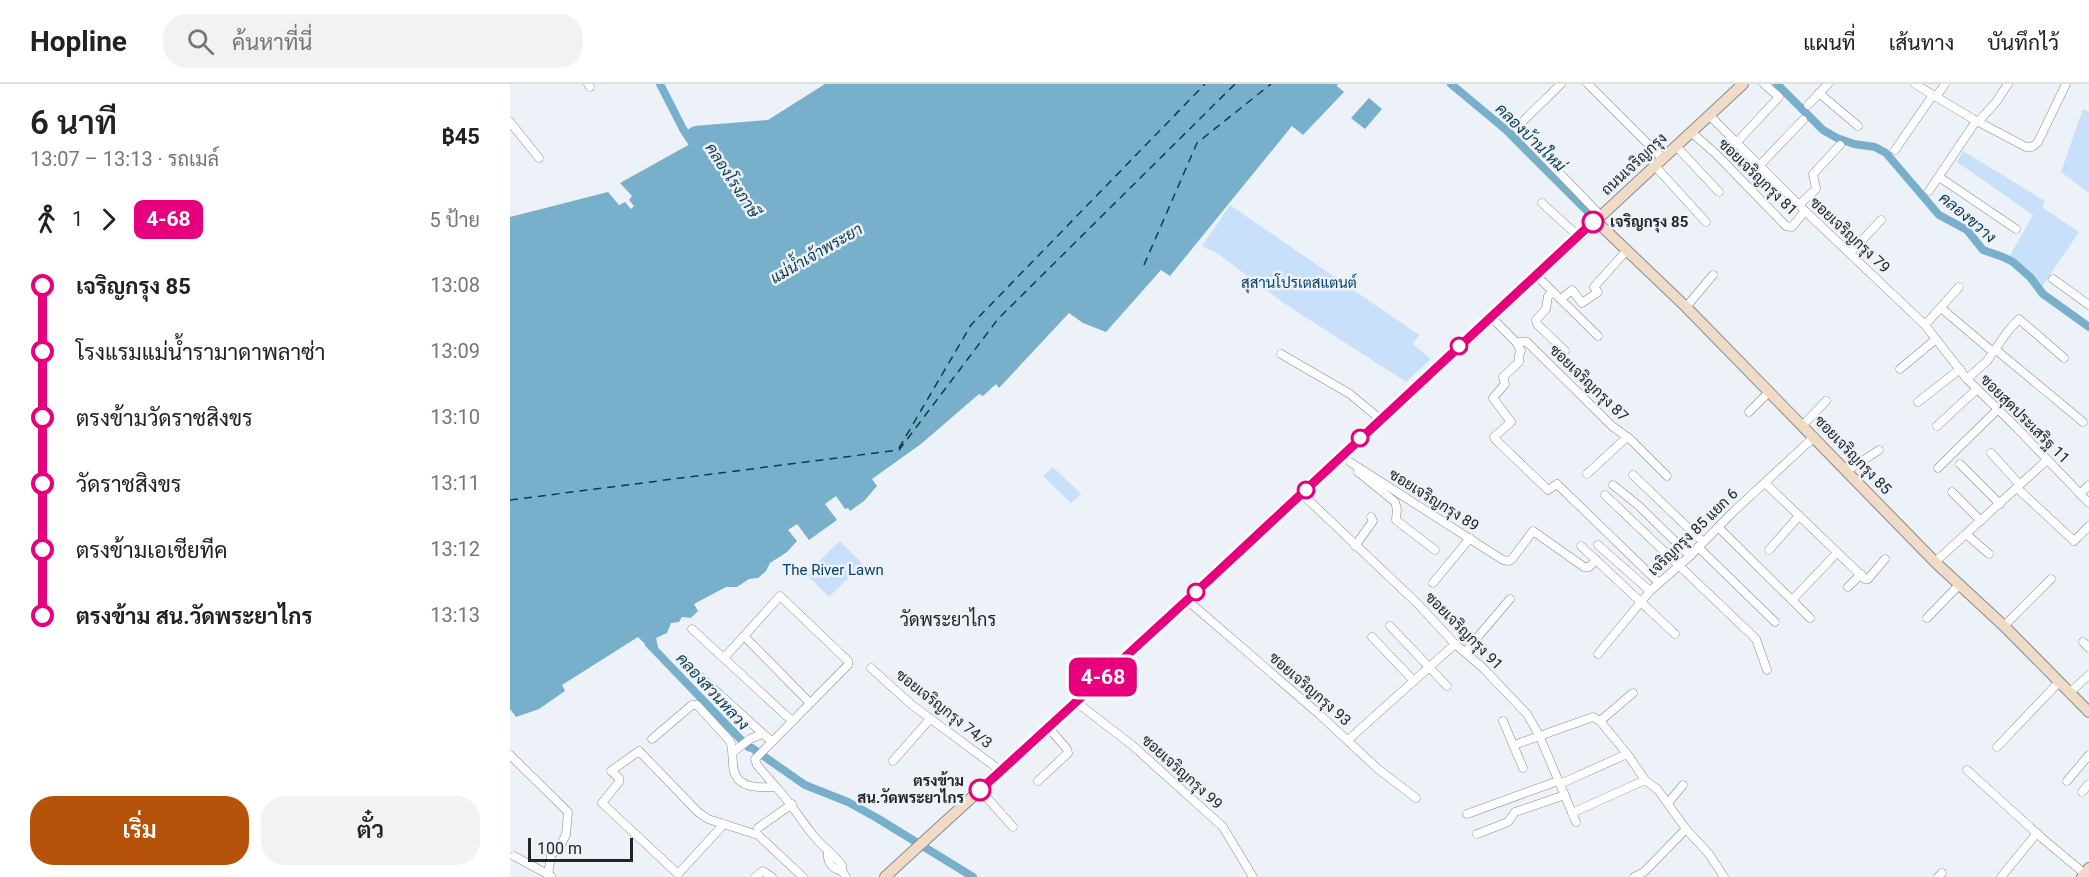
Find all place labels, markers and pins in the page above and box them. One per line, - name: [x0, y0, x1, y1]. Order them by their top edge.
- marker: เจริญกรุง 85: [1582, 211, 1604, 233]
- place label: เจริญกรุง 85: [1610, 213, 1688, 233]
- unlabelled marker: [1450, 337, 1468, 355]
- unlabelled marker: [1351, 429, 1369, 447]
- unlabelled marker: [1297, 481, 1315, 499]
- unlabelled marker: [1187, 583, 1205, 601]
- place label: ตรงข้าม สน.วัดพระยาไกร: [857, 771, 965, 807]
- marker: ตรงข้าม สน.วัดพระยาไกร: [969, 779, 991, 801]

